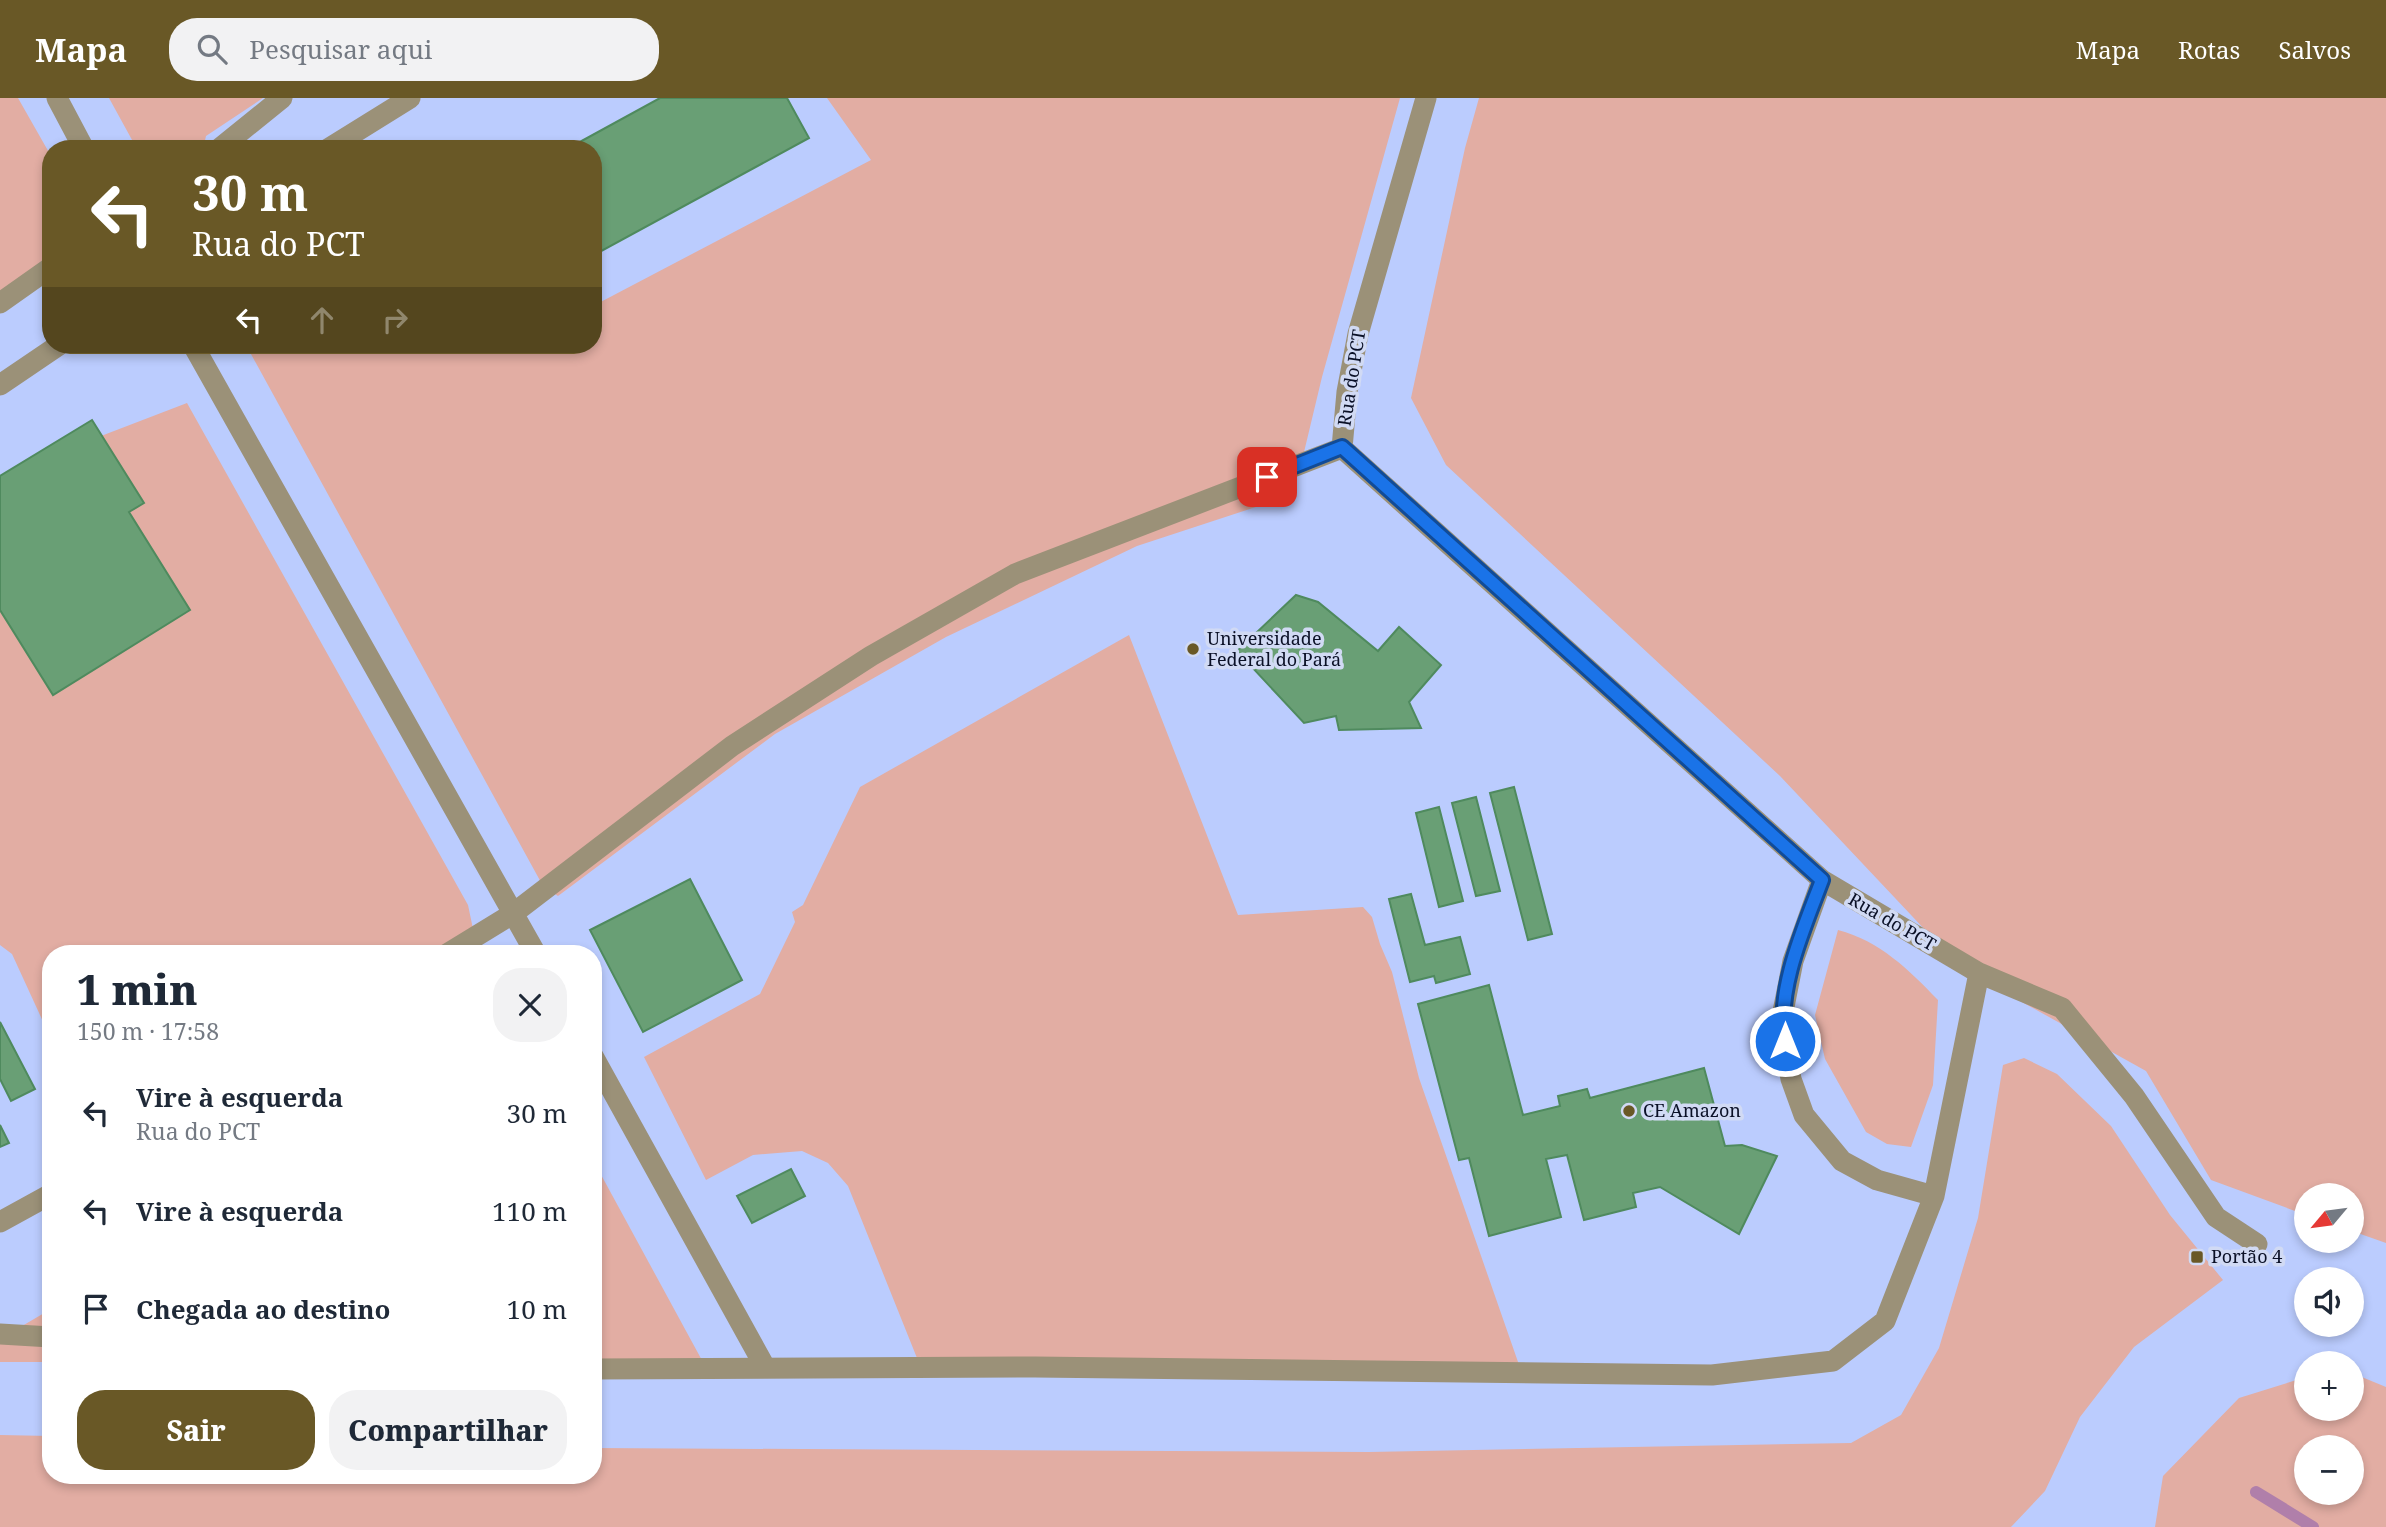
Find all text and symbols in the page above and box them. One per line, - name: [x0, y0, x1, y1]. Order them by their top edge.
- search box: [169, 18, 659, 81]
- text: Mapa: [35, 27, 127, 72]
- icon: search: [193, 30, 231, 68]
- text: Pesquisar aqui: [249, 31, 432, 67]
- text: Mapa: [2076, 33, 2140, 66]
- text: Rotas: [2178, 33, 2240, 66]
- text: Salvos: [2278, 33, 2351, 66]
- text: 30 m: [192, 159, 308, 225]
- icon: left: [77, 168, 168, 259]
- text: Rua do PCT: [192, 222, 365, 265]
- icon: left: [230, 301, 268, 339]
- icon: ahead: [303, 301, 341, 339]
- icon: right: [376, 301, 414, 339]
- street label: Rua do PCT: [1332, 328, 1370, 428]
- pin: [1237, 447, 1297, 507]
- icon: arrive: [1248, 458, 1286, 496]
- place label: Universidade Federal do Pará: [1207, 626, 1341, 671]
- marker: Universidade Federal do Pará: [1185, 641, 1201, 657]
- street label: Rua do PCT: [1844, 886, 1941, 956]
- text: 1 min: [77, 960, 198, 1017]
- button: close: [493, 968, 567, 1042]
- position arrow: [1748, 1004, 1822, 1078]
- text: 150 m · 17:58: [77, 1015, 219, 1047]
- text: Vire à esquerda: [136, 1079, 343, 1115]
- icon: left: [77, 1094, 115, 1132]
- text: 30 m: [507, 1095, 567, 1131]
- place label: CE Amazon: [1643, 1098, 1741, 1122]
- marker: CE Amazon: [1621, 1103, 1637, 1119]
- text: Rua do PCT: [136, 1115, 260, 1147]
- north arrow: [2294, 1183, 2364, 1253]
- map controls: [2294, 1183, 2364, 1505]
- icon: left: [77, 1192, 115, 1230]
- text: Vire à esquerda: [136, 1193, 343, 1229]
- text: 110 m: [492, 1193, 567, 1229]
- place label: Portão 4: [2211, 1244, 2282, 1268]
- marker: Portão 4: [2189, 1249, 2205, 1265]
- button: sound: [2294, 1267, 2364, 1337]
- icon: arrive: [77, 1290, 115, 1328]
- text: Chegada ao destino: [136, 1291, 391, 1327]
- text: 10 m: [507, 1291, 567, 1327]
- button: +: [2294, 1351, 2364, 1421]
- button: Sair: [77, 1390, 315, 1470]
- button: Compartilhar: [329, 1390, 567, 1470]
- button: −: [2294, 1435, 2364, 1505]

